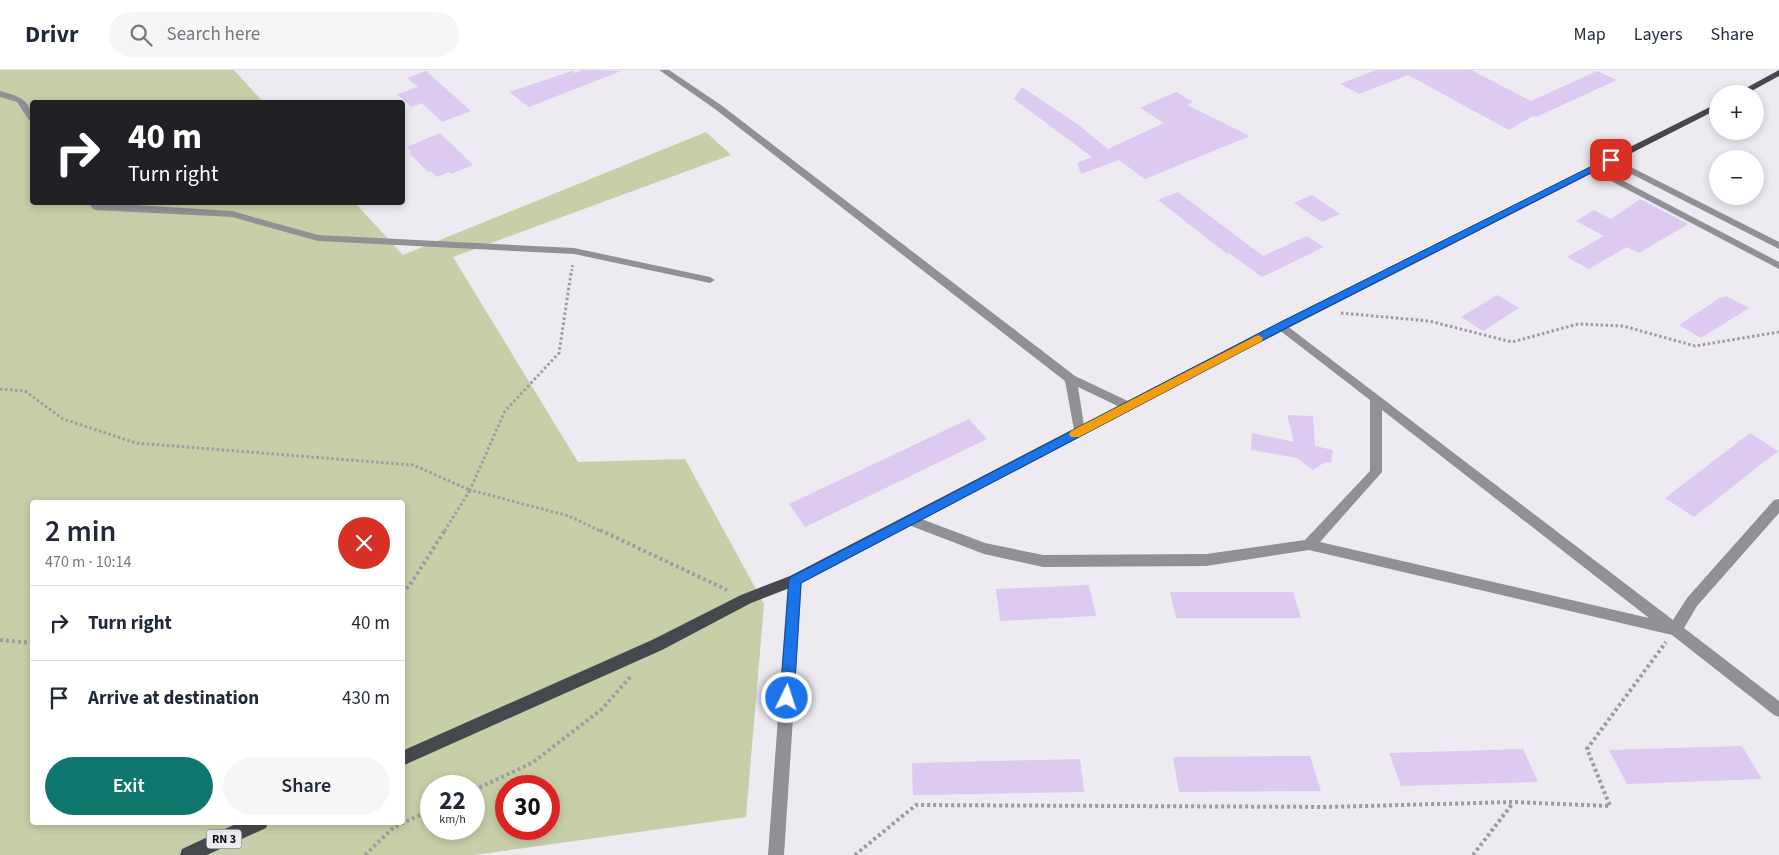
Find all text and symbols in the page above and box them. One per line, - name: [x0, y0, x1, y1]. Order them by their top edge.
- search box: [109, 12, 459, 57]
- text: Drivr: [25, 17, 79, 52]
- icon: search: [127, 21, 155, 49]
- text: Search here: [167, 21, 260, 48]
- text: Map: [1574, 22, 1606, 47]
- text: Layers: [1634, 22, 1683, 47]
- text: Share: [1711, 22, 1754, 47]
- map controls: [1709, 85, 1764, 205]
- button: +: [1709, 85, 1764, 140]
- text: 40 m: [128, 112, 202, 162]
- icon: right: [45, 120, 110, 185]
- pin: [1590, 139, 1632, 181]
- icon: arrive: [1597, 146, 1625, 174]
- button: −: [1709, 150, 1764, 205]
- text: Turn right: [128, 158, 218, 190]
- text: 2 min: [45, 510, 116, 553]
- button: close: [338, 517, 390, 569]
- text: 470 m · 10:14: [45, 551, 132, 573]
- icon: right: [45, 609, 73, 637]
- text: Turn right: [88, 610, 172, 637]
- text: 40 m: [352, 610, 390, 637]
- position arrow: [760, 671, 812, 723]
- icon: arrive: [45, 684, 73, 712]
- text: Arrive at destination: [88, 685, 259, 712]
- text: 430 m: [342, 685, 390, 712]
- button: Exit: [45, 757, 213, 815]
- button: Share: [223, 757, 390, 815]
- speed limit sign: 30: [495, 775, 560, 840]
- text: 22: [439, 783, 466, 819]
- text: km/h: [439, 811, 466, 828]
- road number: RN 3: [206, 830, 242, 849]

